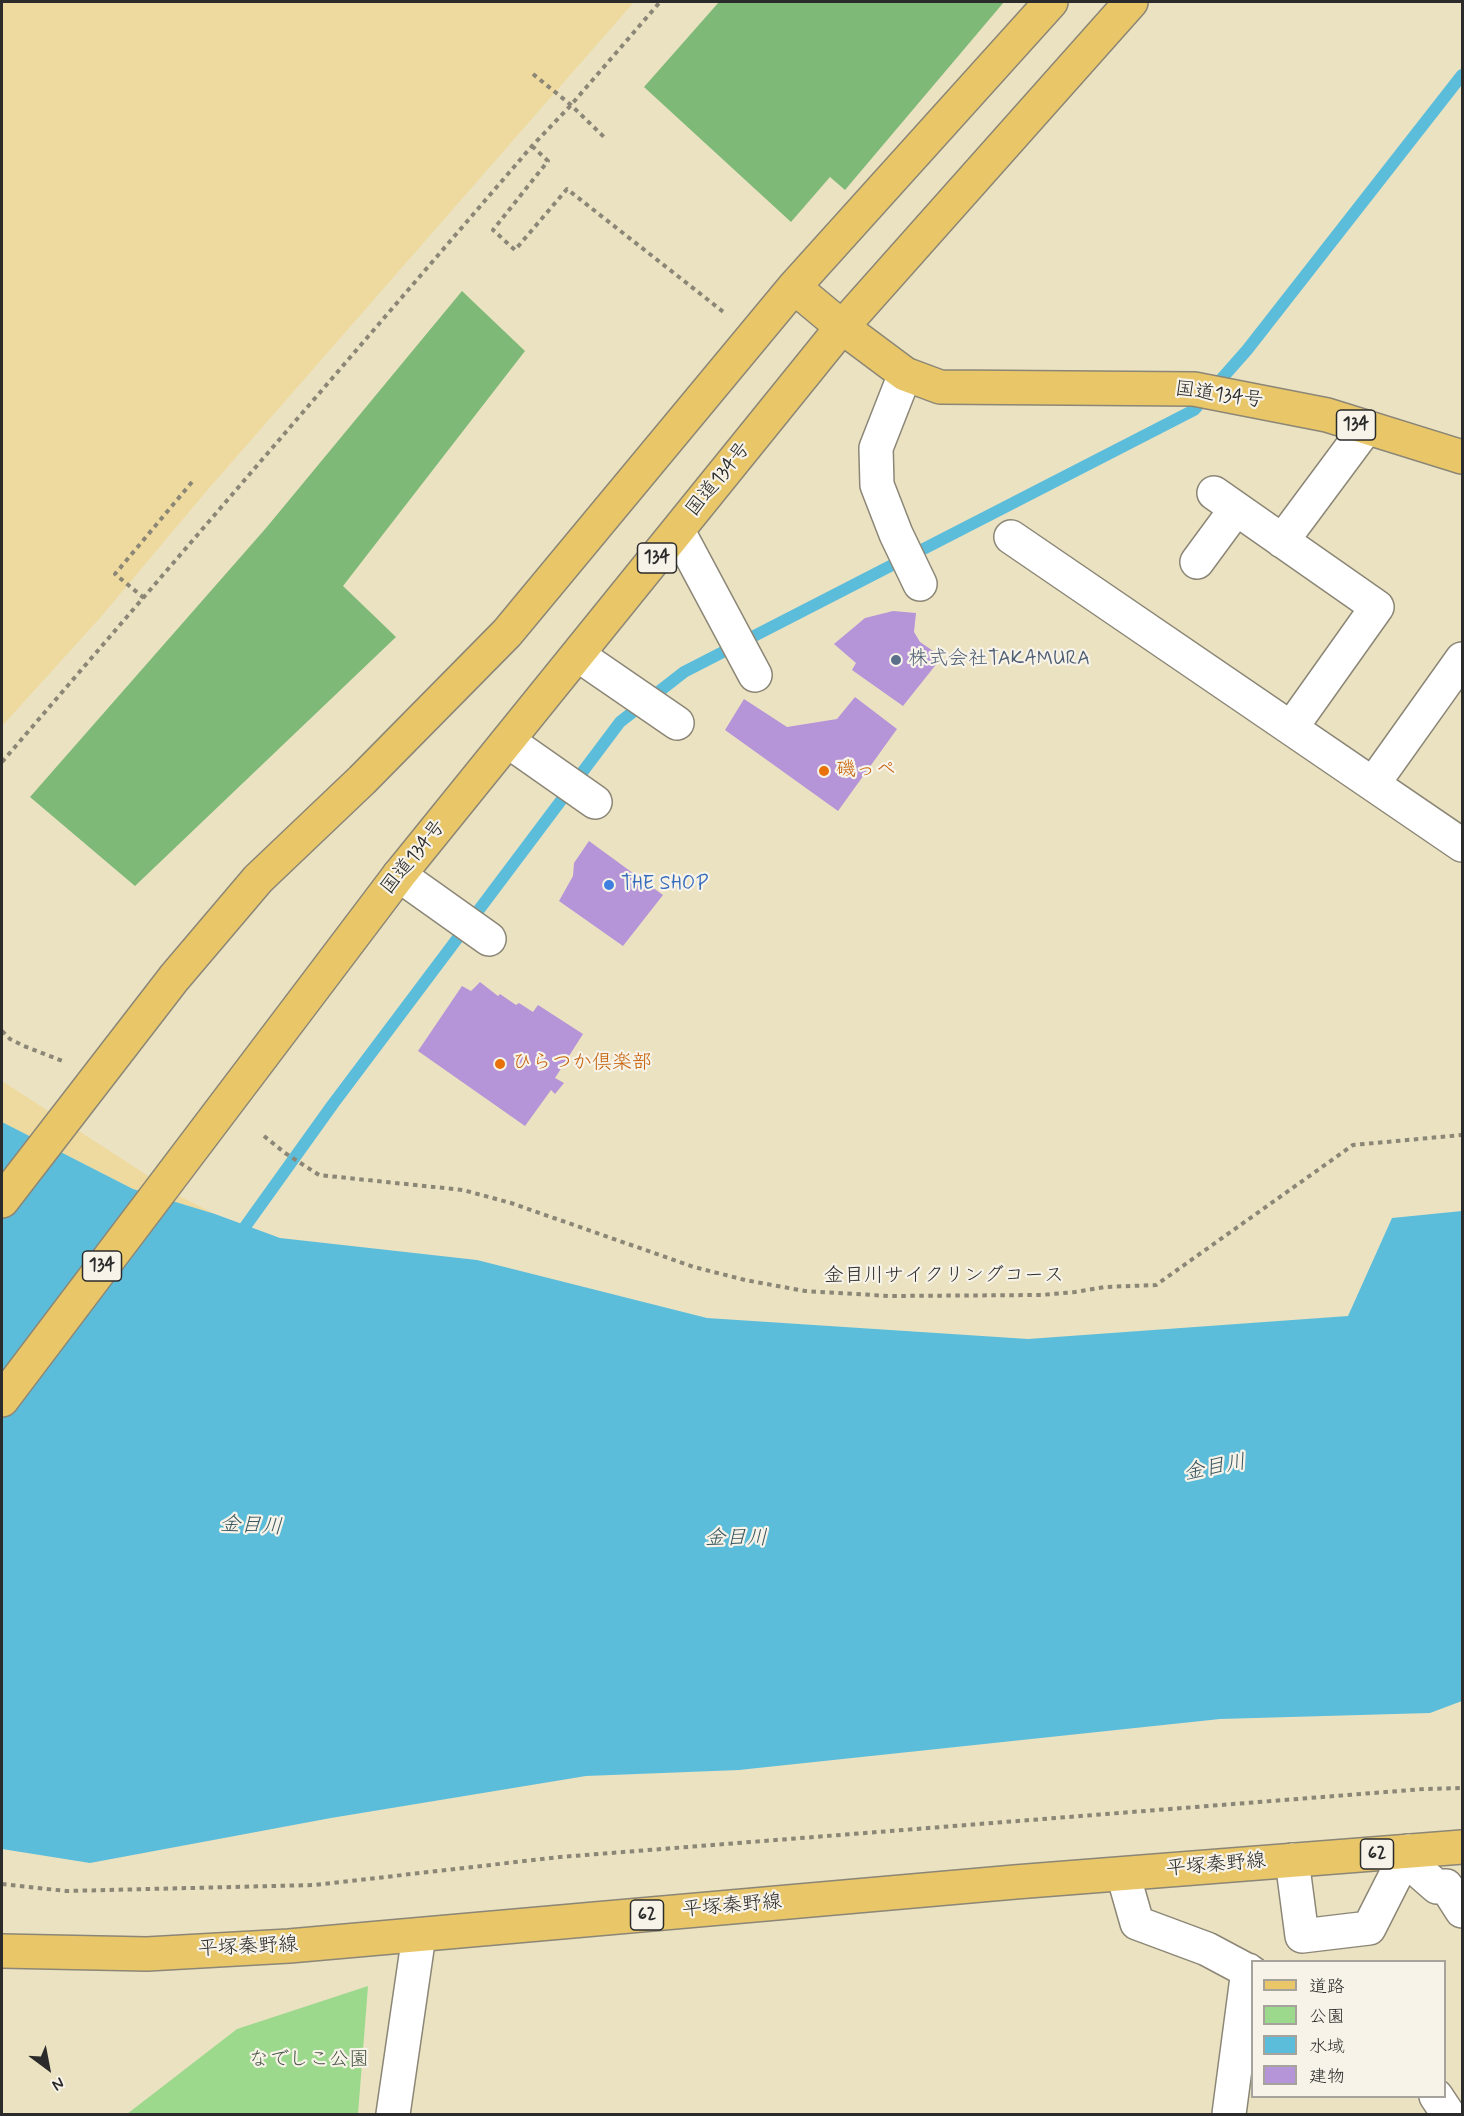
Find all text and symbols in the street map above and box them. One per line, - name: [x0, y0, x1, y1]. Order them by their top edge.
- street label: 国道134号: [1173, 378, 1265, 414]
- road number: 134: [1336, 410, 1376, 440]
- street label: 国道134号: [682, 438, 756, 522]
- road number: 134: [638, 543, 676, 573]
- place label: 株式会社TAKAMURA: [908, 648, 1090, 672]
- marker: 株式会社TAKAMURA: [889, 653, 903, 667]
- place label: 磯っペ: [836, 759, 896, 783]
- marker: 磯っペ: [817, 764, 831, 778]
- street label: 国道134号: [377, 816, 451, 900]
- place label: THE SHOP: [621, 873, 708, 897]
- marker: THE SHOP: [602, 878, 616, 892]
- place label: ひらつか倶楽部: [512, 1052, 652, 1076]
- marker: ひらつか倶楽部: [493, 1057, 507, 1071]
- road number: 134: [82, 1251, 122, 1281]
- street label: 金目川サイクリングコース: [824, 1265, 1064, 1289]
- water label: 金目川: [1182, 1451, 1248, 1487]
- water label: 金目川: [219, 1513, 283, 1541]
- water label: 金目川: [705, 1527, 767, 1553]
- road number: 62: [1360, 1839, 1394, 1869]
- street label: 平塚秦野線: [1165, 1850, 1267, 1882]
- street label: 平塚秦野線: [681, 1891, 783, 1923]
- road number: 62: [630, 1900, 664, 1930]
- street label: 平塚秦野線: [197, 1933, 299, 1963]
- legend: [1251, 1960, 1446, 2098]
- text: 道路: [1309, 1975, 1345, 1999]
- text: 公園: [1309, 2005, 1345, 2029]
- text: 水域: [1309, 2035, 1345, 2059]
- north arrow: [18, 2038, 78, 2098]
- park label: なでしこ公園: [249, 2049, 369, 2073]
- text: 建物: [1309, 2065, 1345, 2089]
- text: N: [48, 2072, 68, 2095]

